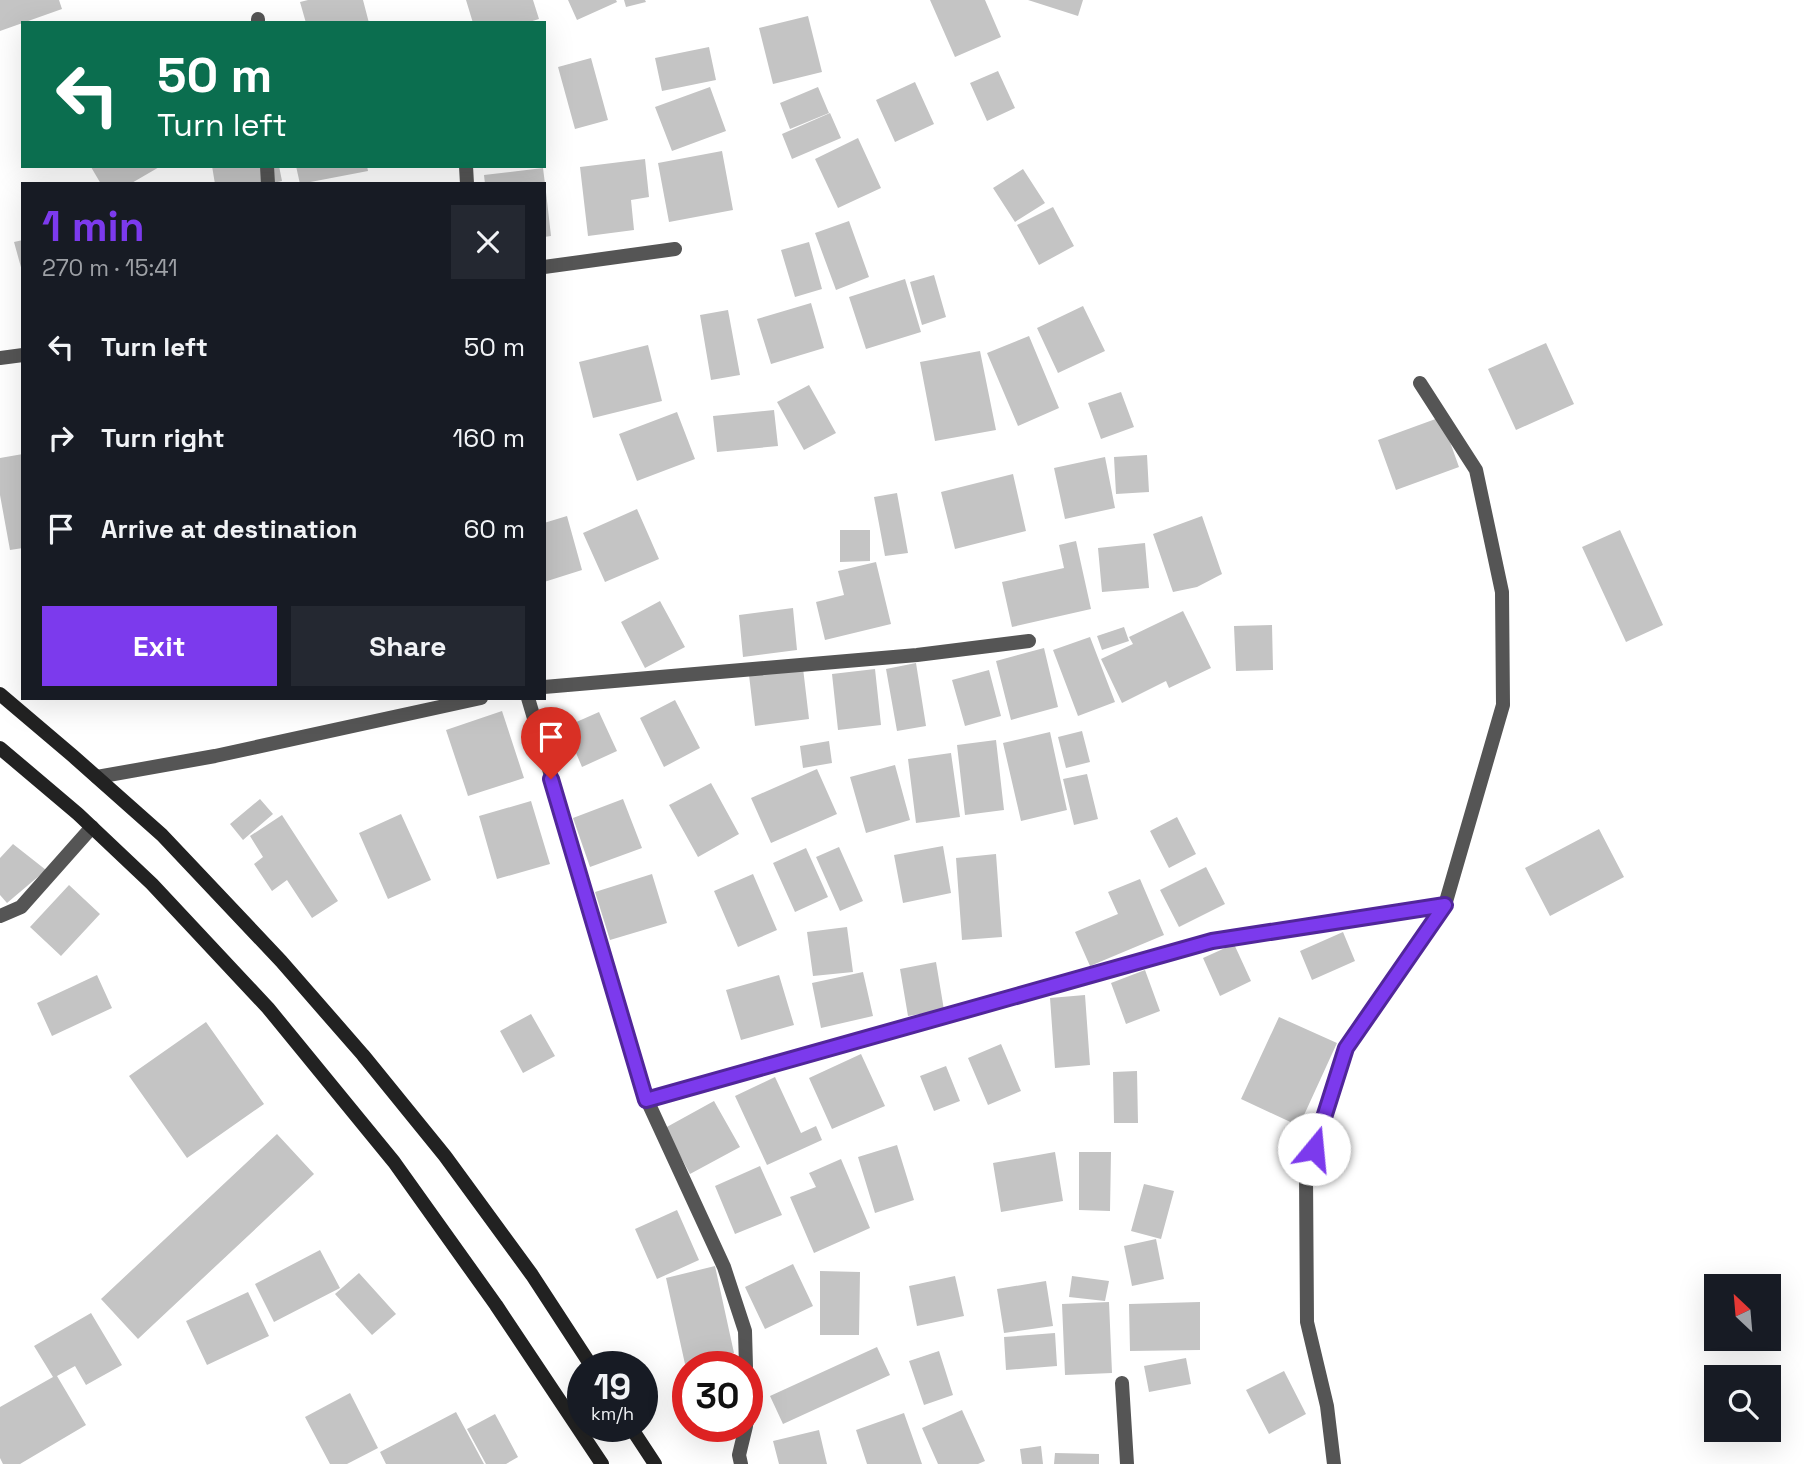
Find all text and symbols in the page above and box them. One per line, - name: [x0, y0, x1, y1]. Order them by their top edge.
- text: 50 m: [157, 44, 272, 106]
- icon: left: [42, 49, 133, 140]
- text: Turn left: [157, 105, 287, 145]
- text: 1 min: [42, 200, 145, 253]
- button: close: [451, 205, 525, 279]
- text: 270 m · 15:41: [42, 253, 178, 283]
- icon: left: [42, 328, 80, 366]
- text: Turn left: [101, 330, 208, 364]
- text: 50 m: [464, 330, 525, 364]
- icon: right: [42, 419, 80, 457]
- text: Turn right: [101, 421, 225, 455]
- text: 160 m: [453, 421, 525, 455]
- icon: arrive: [42, 510, 80, 548]
- text: Arrive at destination: [101, 512, 358, 546]
- text: 60 m: [463, 512, 525, 546]
- button: Exit: [42, 606, 277, 686]
- button: Share: [291, 606, 525, 686]
- pin: [521, 707, 581, 779]
- icon: arrive: [532, 718, 570, 756]
- position arrow: [1277, 1112, 1351, 1186]
- north arrow: [1704, 1274, 1782, 1351]
- map controls: [1704, 1274, 1781, 1442]
- speed limit sign: 30: [672, 1351, 763, 1442]
- text: 19: [594, 1365, 631, 1409]
- button: search: [1704, 1365, 1781, 1442]
- text: km/h: [591, 1402, 634, 1425]

